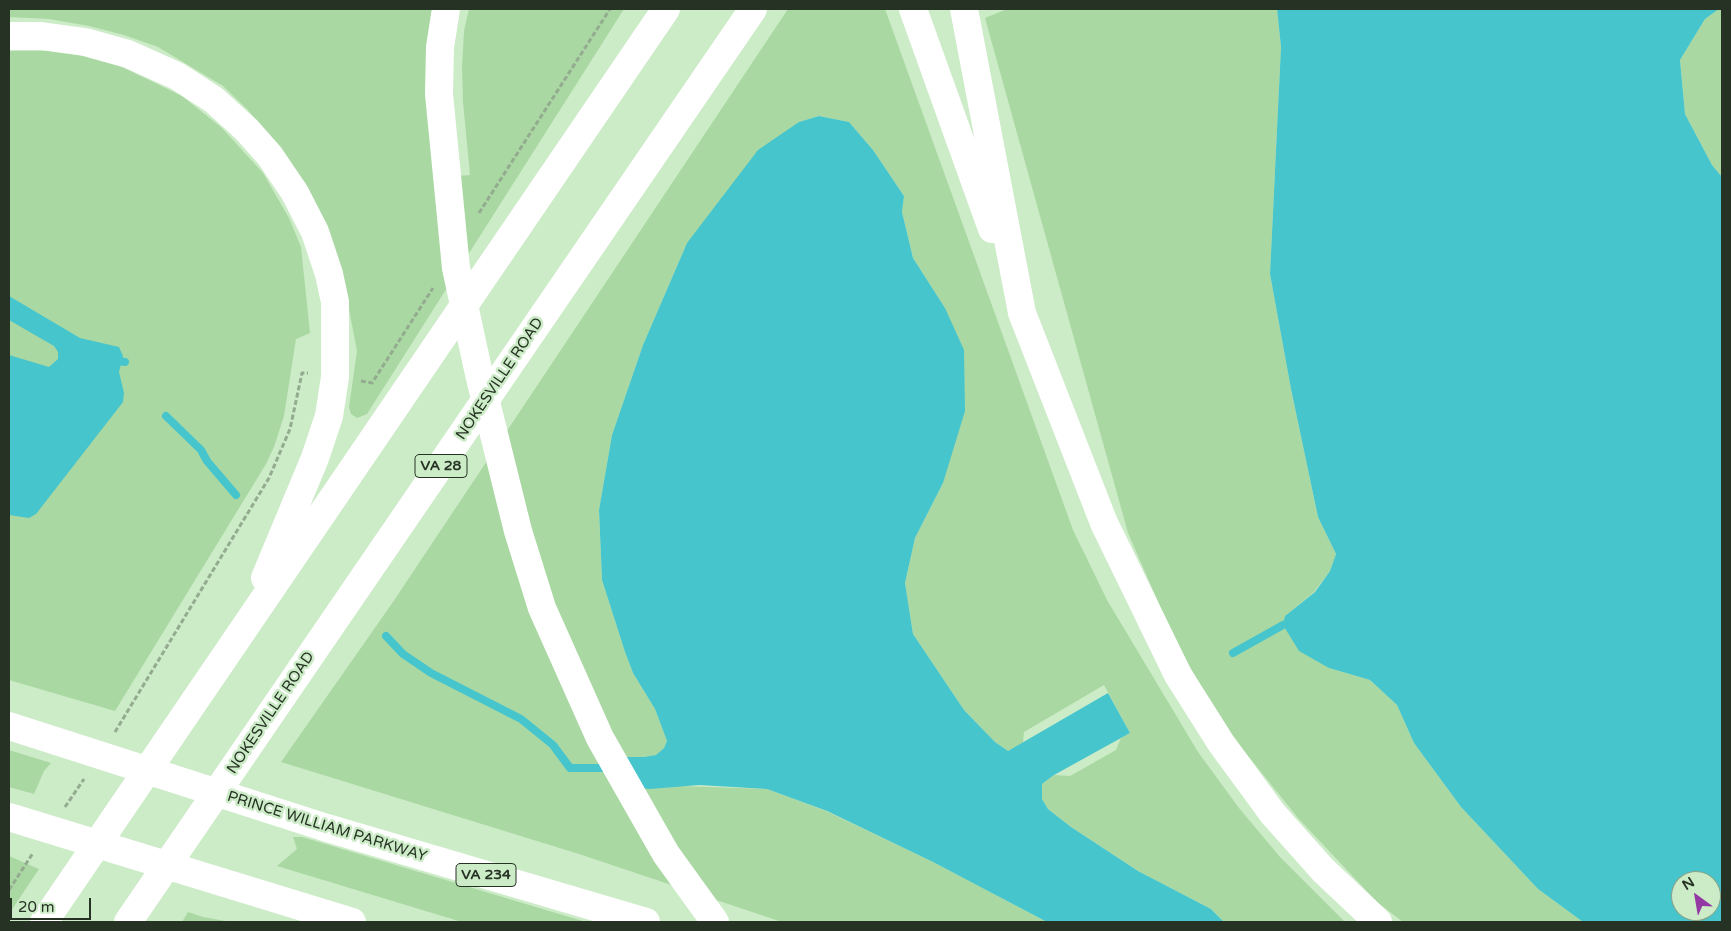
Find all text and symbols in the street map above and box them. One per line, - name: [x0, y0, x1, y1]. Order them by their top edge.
- street label: NOKESVILLE ROAD: [452, 314, 548, 444]
- road number: VA 28: [415, 454, 467, 478]
- street label: NOKESVILLE ROAD: [223, 648, 319, 778]
- street label: PRINCE WILLIAM PARKWAY: [225, 788, 429, 866]
- road number: VA 234: [456, 864, 516, 886]
- north arrow: [1671, 871, 1721, 921]
- text: N: [1679, 874, 1698, 894]
- scale bar: [12, 888, 94, 920]
- text: 20 m: [18, 898, 55, 916]

